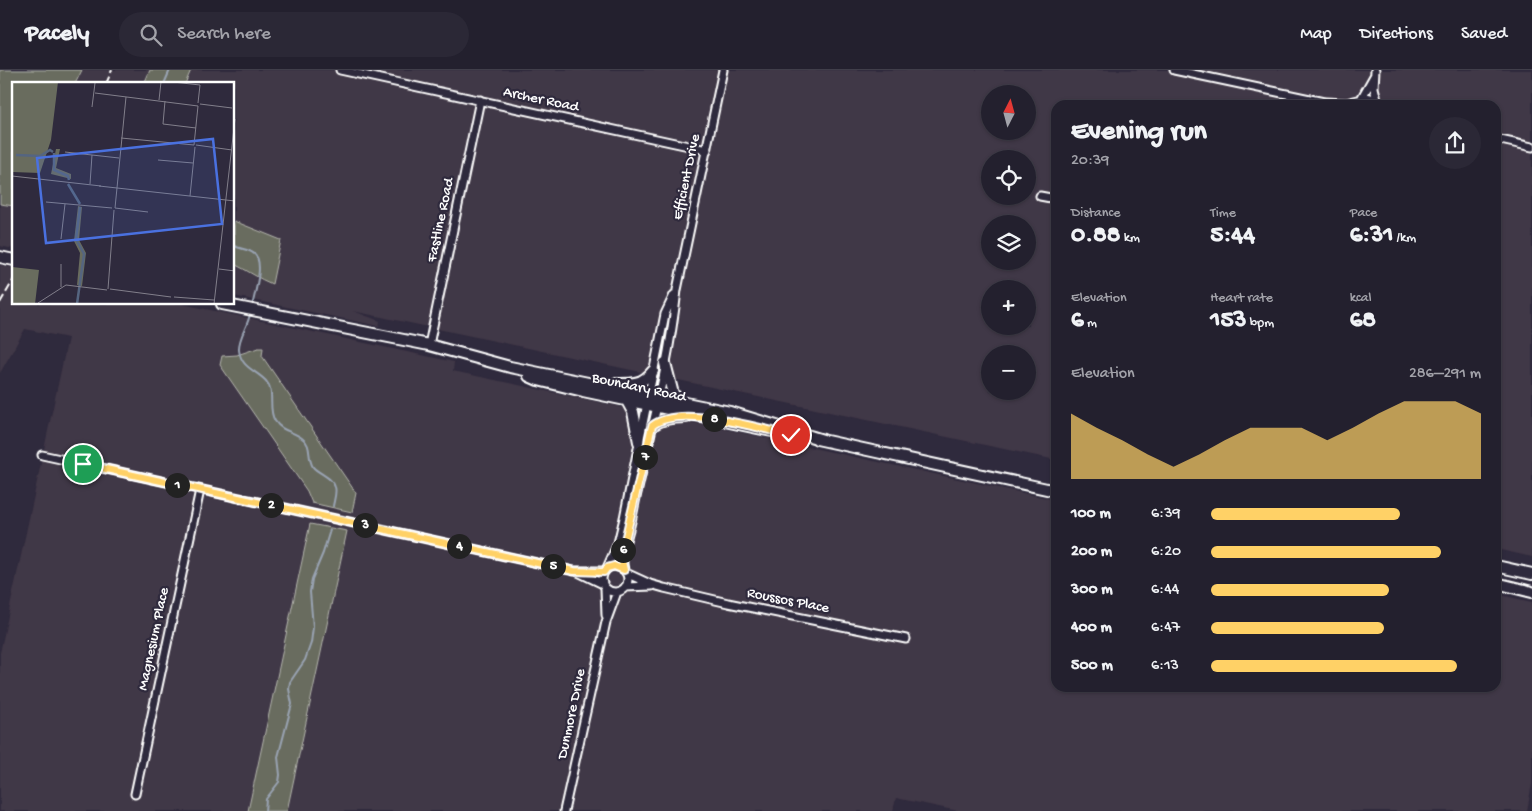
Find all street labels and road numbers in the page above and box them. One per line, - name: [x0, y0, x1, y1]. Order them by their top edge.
- street label: Archer Road: [502, 83, 582, 117]
- street label: Efficient Drive: [669, 132, 705, 222]
- street label: Fastline Road: [423, 175, 459, 265]
- street label: Boundary Road: [589, 369, 689, 407]
- street label: Roussos Place: [745, 584, 831, 618]
- street label: Magnesium Place: [134, 586, 174, 692]
- street label: Dunmore Drive: [553, 667, 590, 762]

